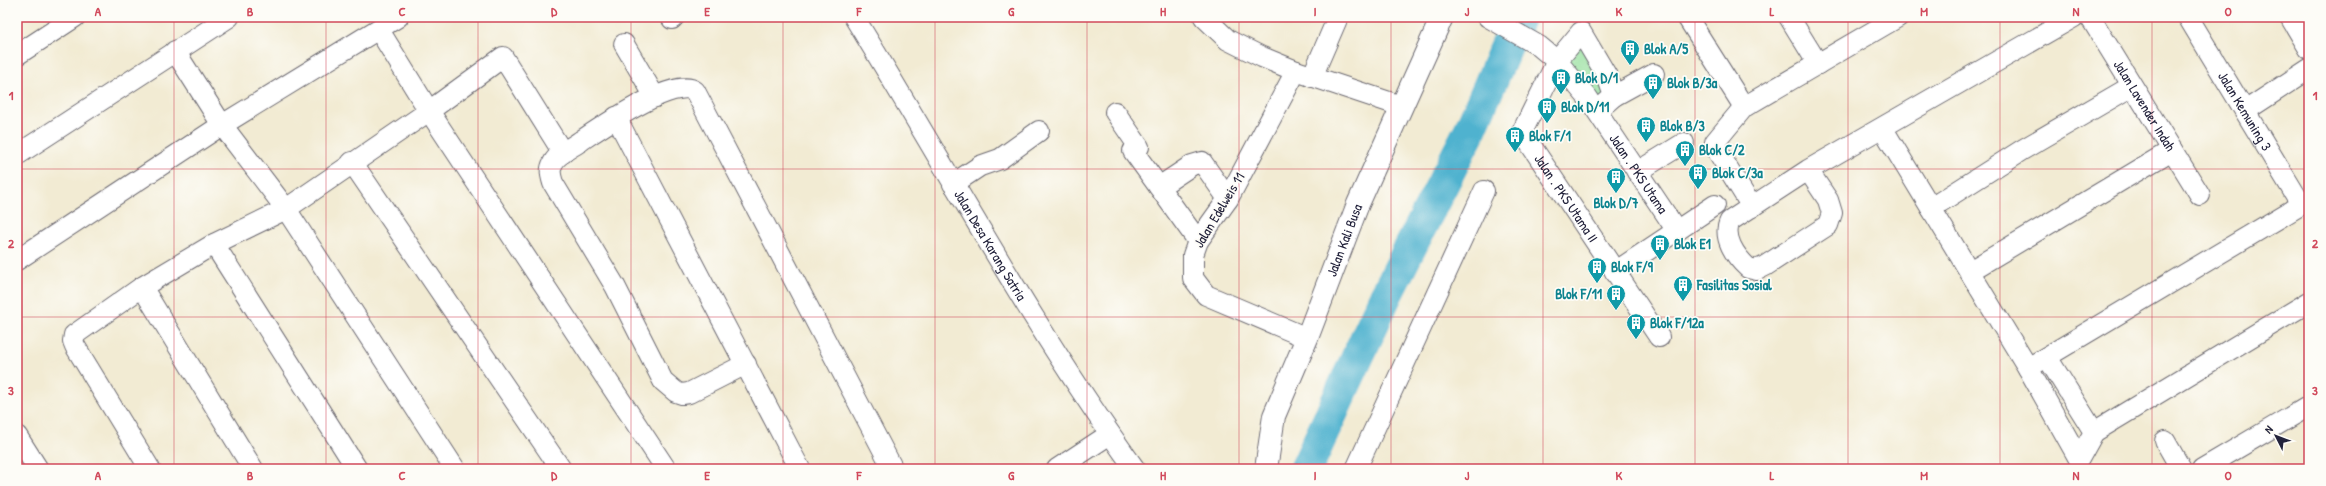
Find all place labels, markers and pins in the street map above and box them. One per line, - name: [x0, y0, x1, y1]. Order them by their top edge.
- building icon: Blok A/5: [1619, 38, 1641, 66]
- place label: Blok A/5: [1644, 39, 1688, 58]
- building icon: Blok D/1: [1550, 67, 1572, 95]
- place label: Blok D/1: [1575, 68, 1618, 87]
- building icon: Blok B/3a: [1642, 72, 1664, 100]
- place label: Blok B/3a: [1667, 73, 1718, 92]
- building icon: Blok D/11: [1536, 96, 1558, 124]
- place label: Blok D/11: [1561, 97, 1609, 116]
- building icon: Blok B/3: [1635, 115, 1657, 143]
- place label: Blok B/3: [1660, 116, 1706, 135]
- building icon: Blok F/1: [1504, 125, 1526, 153]
- place label: Blok F/1: [1529, 126, 1571, 145]
- building icon: Blok C/2: [1674, 139, 1696, 167]
- place label: Blok C/2: [1699, 140, 1745, 159]
- building icon: Blok C/3a: [1687, 162, 1709, 190]
- place label: Blok C/3a: [1712, 163, 1763, 182]
- building icon: Blok D/7: [1605, 166, 1627, 194]
- place label: Blok D/7: [1594, 193, 1639, 212]
- building icon: Blok E1: [1649, 233, 1671, 261]
- place label: Blok E1: [1674, 234, 1711, 253]
- building icon: Blok F/9: [1586, 256, 1608, 284]
- place label: Blok F/9: [1611, 257, 1654, 276]
- building icon: Fasilitas Sosial: [1672, 274, 1694, 302]
- place label: Fasilitas Sosial: [1696, 275, 1772, 294]
- building icon: Blok F/11: [1605, 283, 1627, 311]
- place label: Blok F/11: [1555, 284, 1602, 303]
- building icon: Blok F/12a: [1625, 312, 1647, 340]
- place label: Blok F/12a: [1650, 313, 1704, 332]

